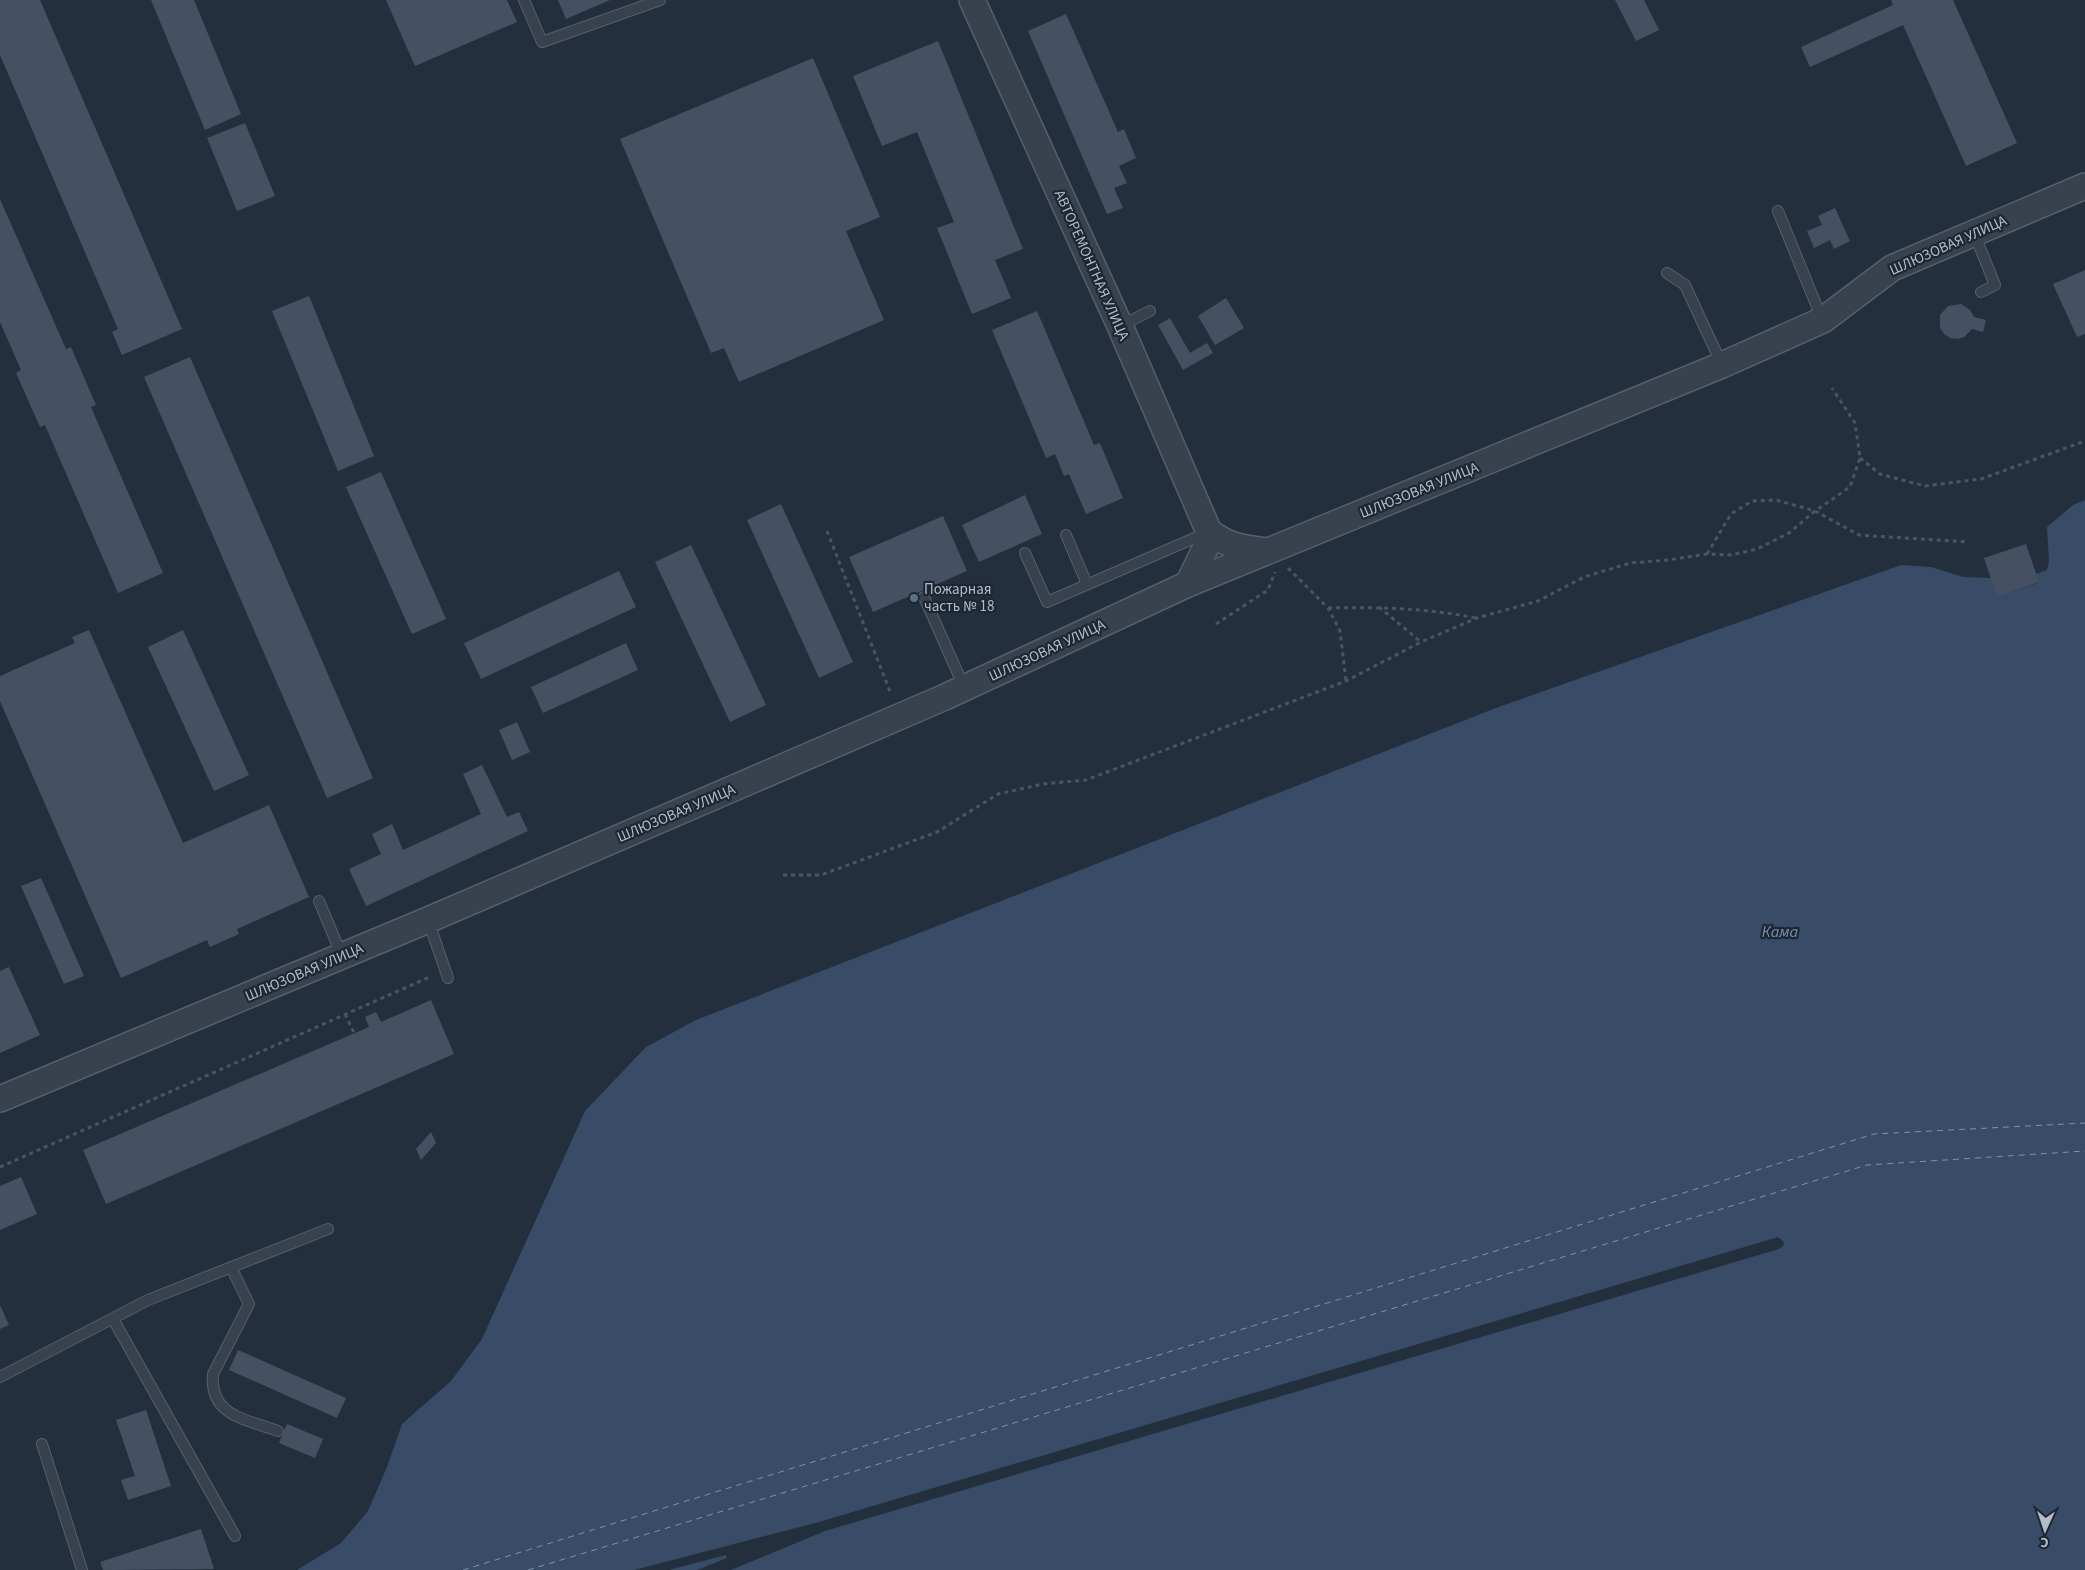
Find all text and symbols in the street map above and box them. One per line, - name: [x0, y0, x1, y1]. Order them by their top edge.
- street label: АВТОРЕМОНТНАЯ УЛИЦА: [1049, 187, 1135, 345]
- street label: ШЛЮЗОВАЯ УЛИЦА: [1886, 210, 2011, 281]
- street label: ШЛЮЗОВАЯ УЛИЦА: [1357, 457, 1483, 524]
- place label: Пожарная часть № 18: [924, 579, 995, 617]
- marker: Пожарная часть № 18: [908, 592, 920, 604]
- street label: ШЛЮЗОВАЯ УЛИЦА: [985, 614, 1110, 687]
- street label: ШЛЮЗОВАЯ УЛИЦА: [614, 779, 739, 848]
- water label: Кама: [1762, 921, 1799, 943]
- street label: ШЛЮЗОВАЯ УЛИЦА: [242, 938, 367, 1007]
- north arrow: [2020, 1505, 2070, 1555]
- text: С: [2040, 1532, 2049, 1552]

